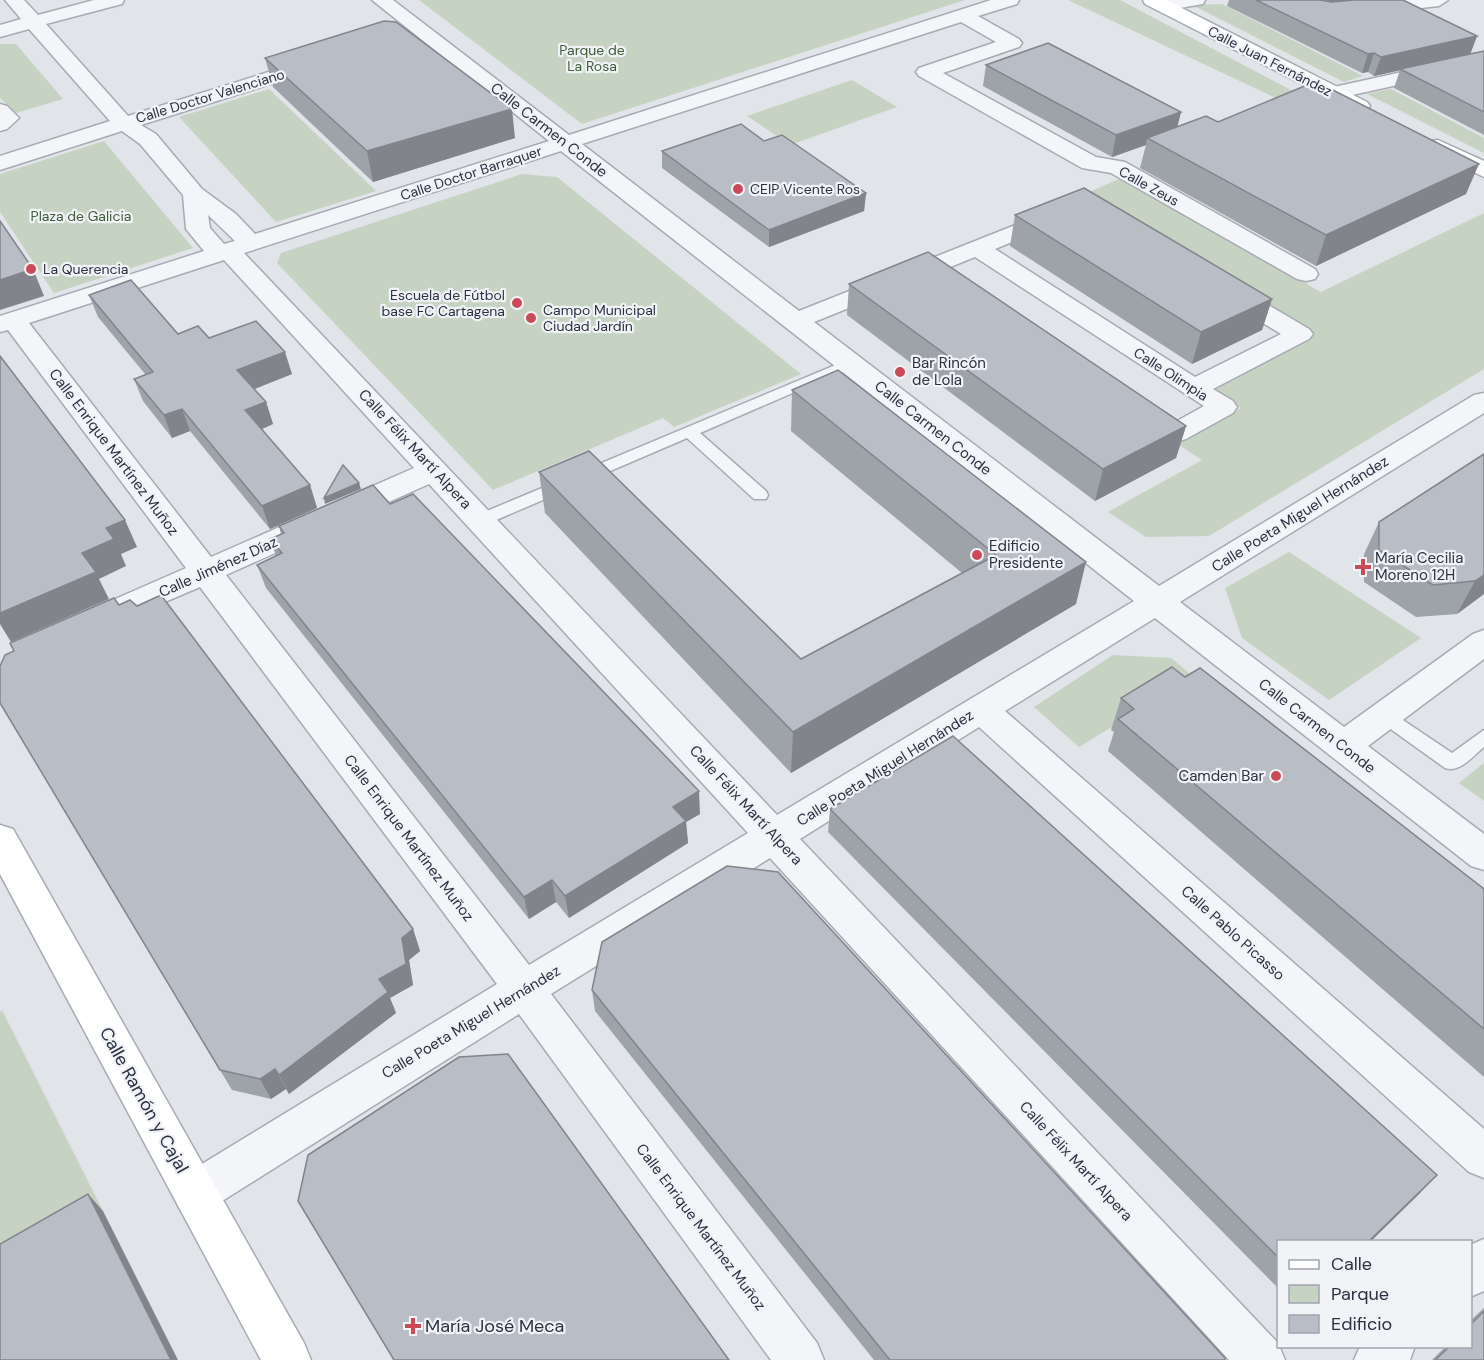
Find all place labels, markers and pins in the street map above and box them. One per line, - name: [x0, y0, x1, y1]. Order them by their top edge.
- place label: CEIP Vicente Ros: [750, 180, 860, 198]
- marker: CEIP Vicente Ros: [731, 182, 745, 196]
- place label: La Querencia: [43, 260, 128, 278]
- marker: La Querencia: [24, 262, 38, 276]
- place label: Escuela de Fútbol base FC Cartagena: [382, 286, 505, 320]
- marker: Escuela de Fútbol base FC Cartagena: [510, 296, 524, 310]
- place label: Campo Municipal Ciudad Jardín: [543, 301, 656, 335]
- marker: Campo Municipal Ciudad Jardín: [524, 311, 538, 325]
- place label: Bar Rincón de Lola: [912, 353, 986, 390]
- marker: Bar Rincón de Lola: [893, 365, 907, 379]
- place label: Edificio Presidente: [989, 536, 1063, 573]
- marker: Edificio Presidente: [970, 548, 984, 562]
- place label: María Cecilia Moreno 12H: [1375, 548, 1463, 585]
- marker: María Cecilia Moreno 12H: [1356, 560, 1370, 574]
- place label: Camden Bar: [1178, 766, 1264, 786]
- marker: Camden Bar: [1269, 769, 1283, 783]
- place label: María José Meca: [425, 1314, 564, 1338]
- marker: María José Meca: [406, 1319, 420, 1333]

